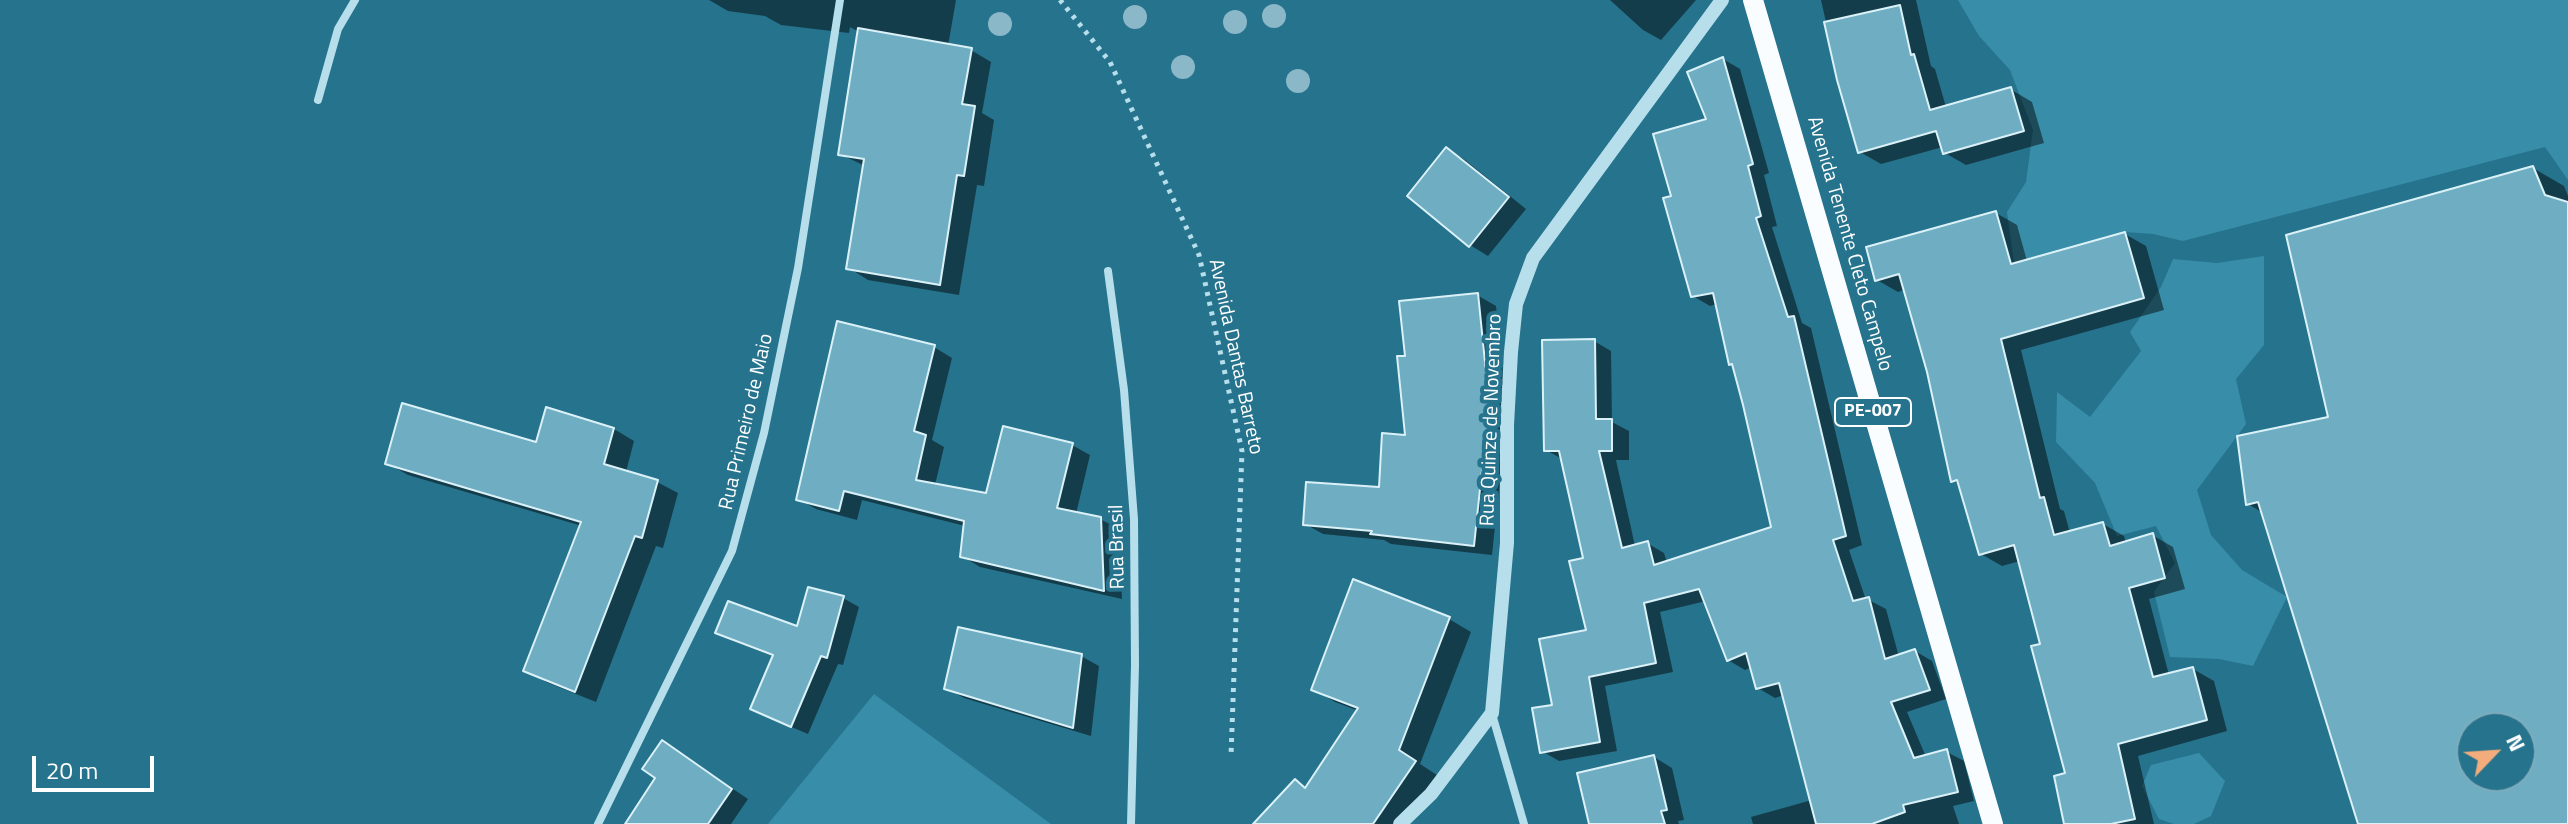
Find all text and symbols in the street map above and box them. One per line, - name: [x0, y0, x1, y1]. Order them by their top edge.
- street label: Avenida Tenente Cleto Campelo: [1801, 114, 1897, 374]
- street label: Avenida Dantas Barreto: [1203, 257, 1267, 457]
- street label: Rua Quinze de Novembro: [1476, 313, 1508, 527]
- street label: Rua Primeiro de Maio: [715, 332, 779, 512]
- road number: PE-007: [1835, 398, 1911, 426]
- street label: Rua Brasil: [1105, 504, 1131, 590]
- north arrow: [2456, 712, 2536, 792]
- text: N: [2497, 729, 2535, 757]
- scale bar: [36, 740, 158, 790]
- text: 20 m: [46, 752, 98, 788]

